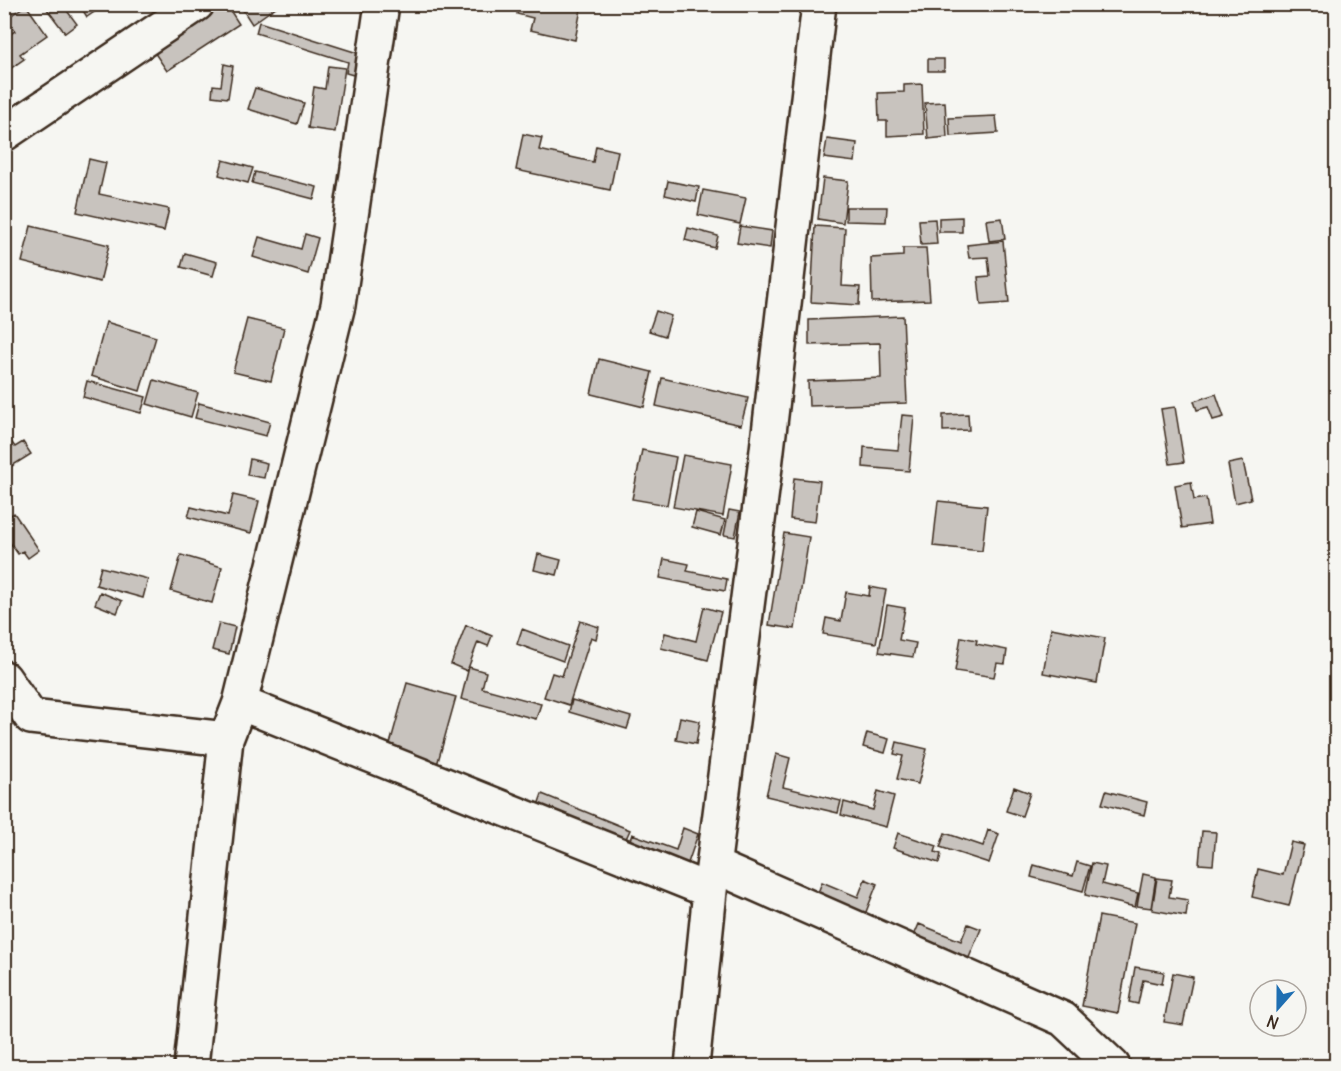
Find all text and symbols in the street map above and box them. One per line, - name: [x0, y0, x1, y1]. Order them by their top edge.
- north arrow: [1248, 978, 1308, 1038]
- text: N: [1264, 1011, 1281, 1033]

